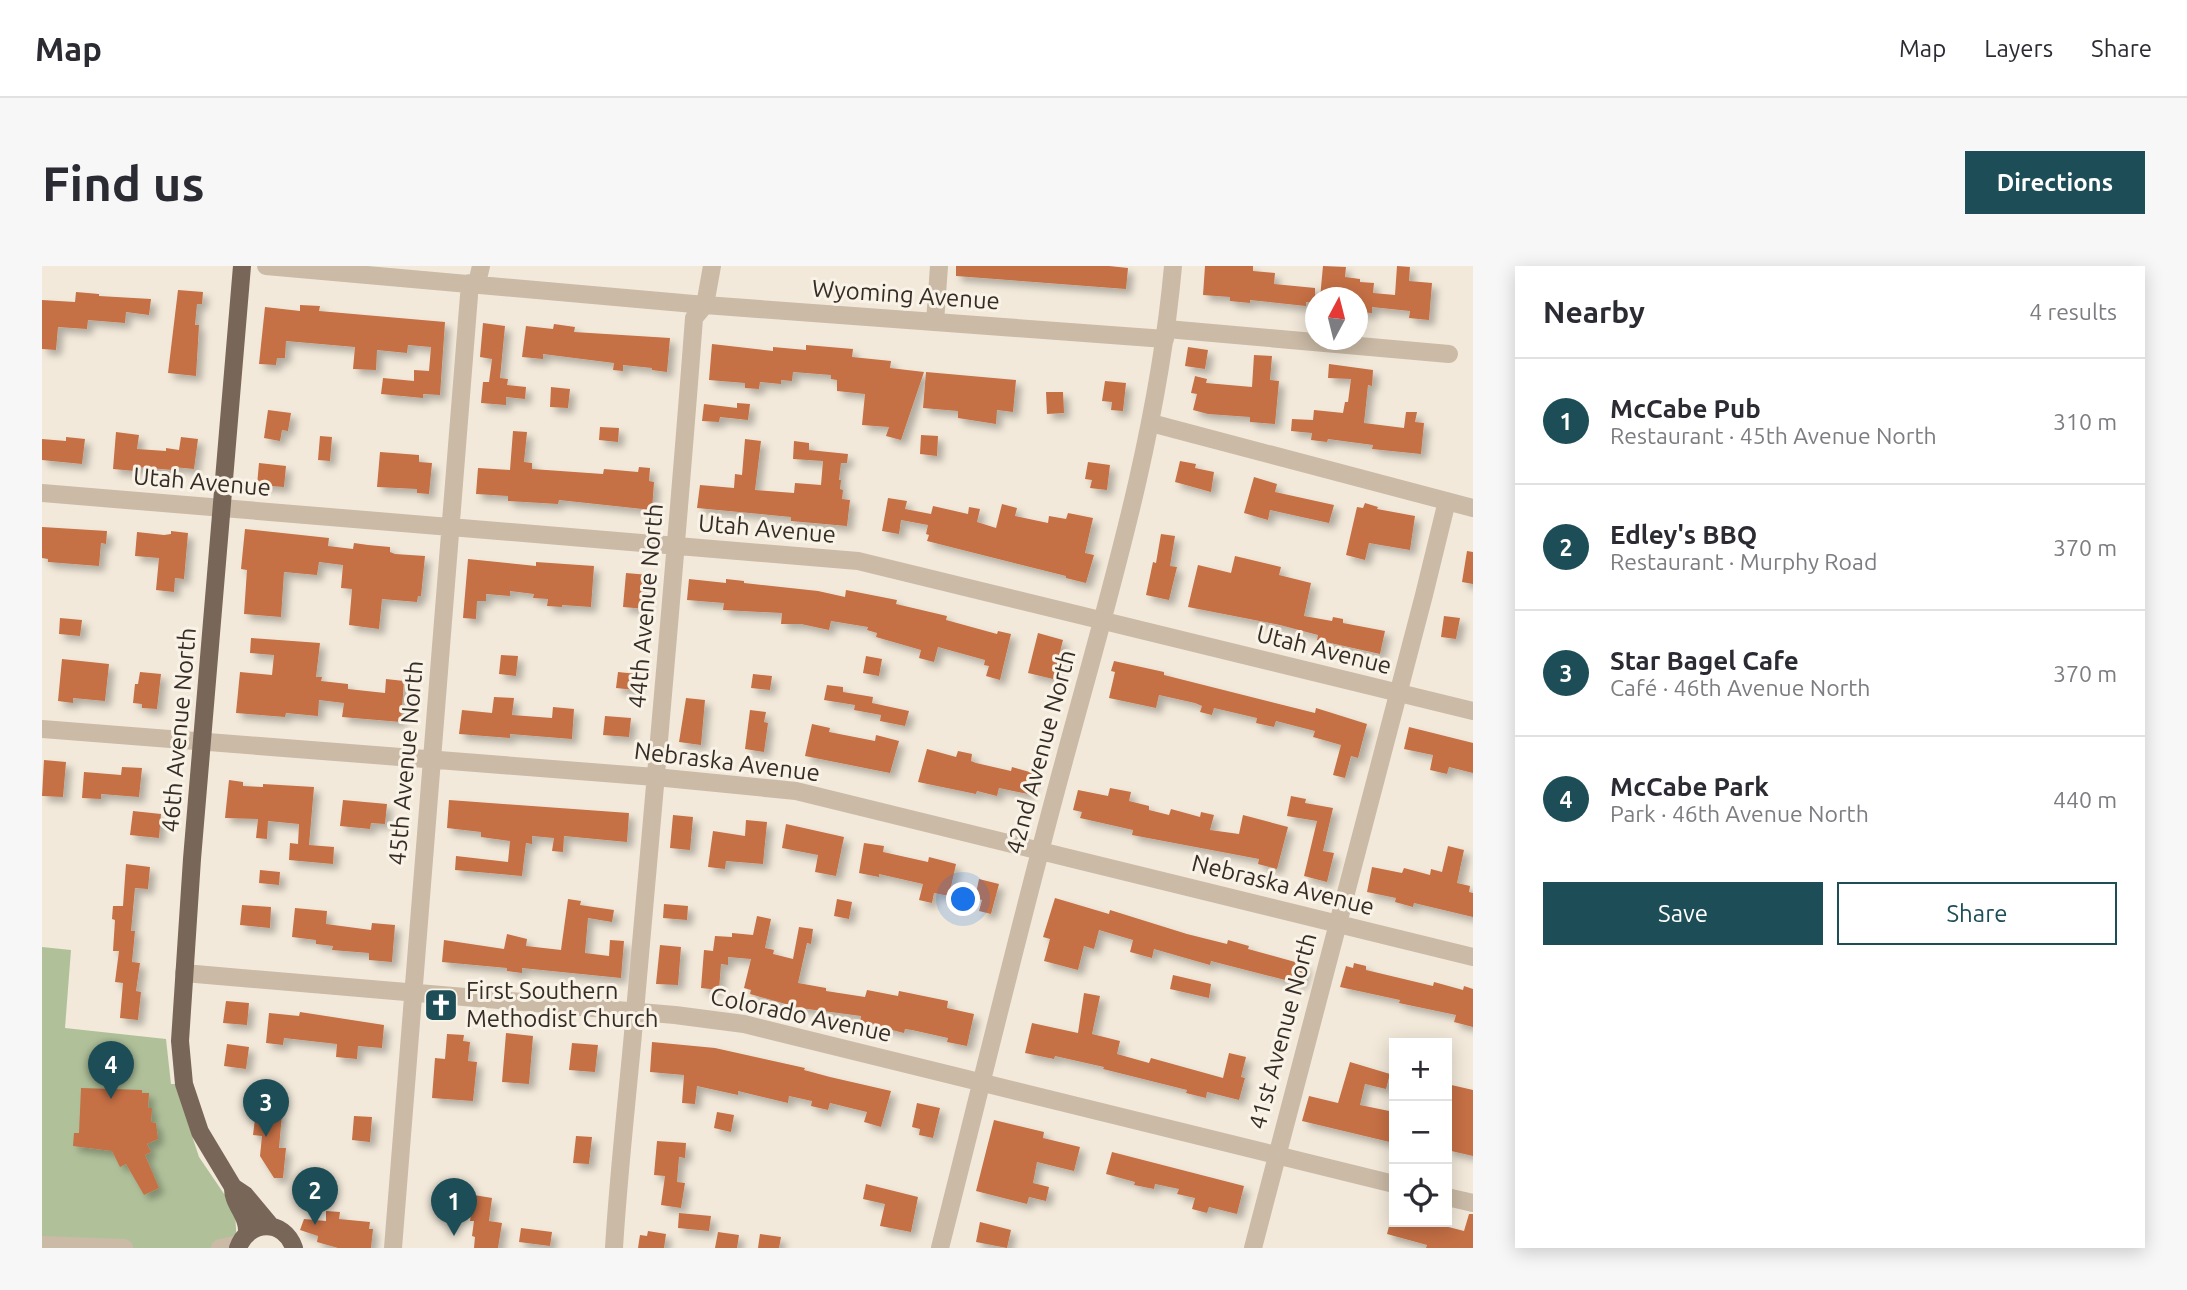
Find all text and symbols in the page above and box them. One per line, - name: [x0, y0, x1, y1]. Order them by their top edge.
- text: Map: [35, 30, 102, 67]
- text: Map: [1899, 35, 1946, 62]
- text: Layers: [1984, 35, 2053, 62]
- text: Share: [2091, 35, 2152, 62]
- button: Directions: [1965, 151, 2145, 214]
- text: Find us: [42, 155, 205, 210]
- street label: Wyoming Avenue: [811, 274, 1001, 315]
- north arrow: [1305, 287, 1368, 350]
- text: Nearby: [1543, 295, 1645, 329]
- text: 4 results: [2029, 299, 2117, 324]
- text: McCabe Pub: [1610, 394, 1761, 423]
- text: 1: [1560, 409, 1572, 434]
- text: 310 m: [2053, 409, 2117, 434]
- text: Restaurant · 45th Avenue North: [1610, 423, 1937, 448]
- street label: Utah Avenue: [132, 462, 272, 501]
- street label: 44th Avenue North: [623, 502, 668, 709]
- street label: Utah Avenue: [697, 509, 837, 548]
- text: Edley's BBQ: [1610, 520, 1757, 549]
- text: 2: [1560, 535, 1572, 560]
- text: 370 m: [2053, 535, 2117, 560]
- text: Restaurant · Murphy Road: [1610, 549, 1877, 574]
- street label: Utah Avenue: [1254, 620, 1394, 679]
- street label: 46th Avenue North: [156, 626, 201, 833]
- text: Star Bagel Cafe: [1610, 646, 1799, 675]
- street label: 42nd Avenue North: [1000, 647, 1081, 857]
- street label: 45th Avenue North: [383, 659, 428, 866]
- text: 3: [1560, 661, 1572, 686]
- text: 370 m: [2053, 661, 2117, 686]
- text: Café · 46th Avenue North: [1610, 675, 1870, 700]
- street label: Nebraska Avenue: [633, 737, 822, 786]
- text: McCabe Park: [1610, 772, 1769, 801]
- text: 4: [1560, 787, 1572, 812]
- text: 440 m: [2053, 787, 2117, 812]
- text: Park · 46th Avenue North: [1610, 801, 1869, 826]
- street label: Nebraska Avenue: [1189, 849, 1377, 920]
- your location: [946, 882, 980, 916]
- button: Save: [1543, 882, 1823, 945]
- button: Share: [1837, 882, 2117, 945]
- street label: 41st Avenue North: [1243, 930, 1322, 1132]
- place label: First Southern Methodist Church: [466, 977, 659, 1032]
- street label: Colorado Avenue: [708, 982, 894, 1047]
- church icon: First Southern Methodist Church: [422, 986, 460, 1024]
- map controls: [1389, 1038, 1452, 1227]
- button: +: [1389, 1038, 1452, 1101]
- pin: 4: [88, 1041, 134, 1099]
- pin: 3: [243, 1079, 289, 1137]
- button: −: [1389, 1101, 1452, 1164]
- button: locate: [1389, 1164, 1452, 1227]
- pin: 2: [292, 1167, 338, 1225]
- pin: 1: [431, 1178, 477, 1236]

